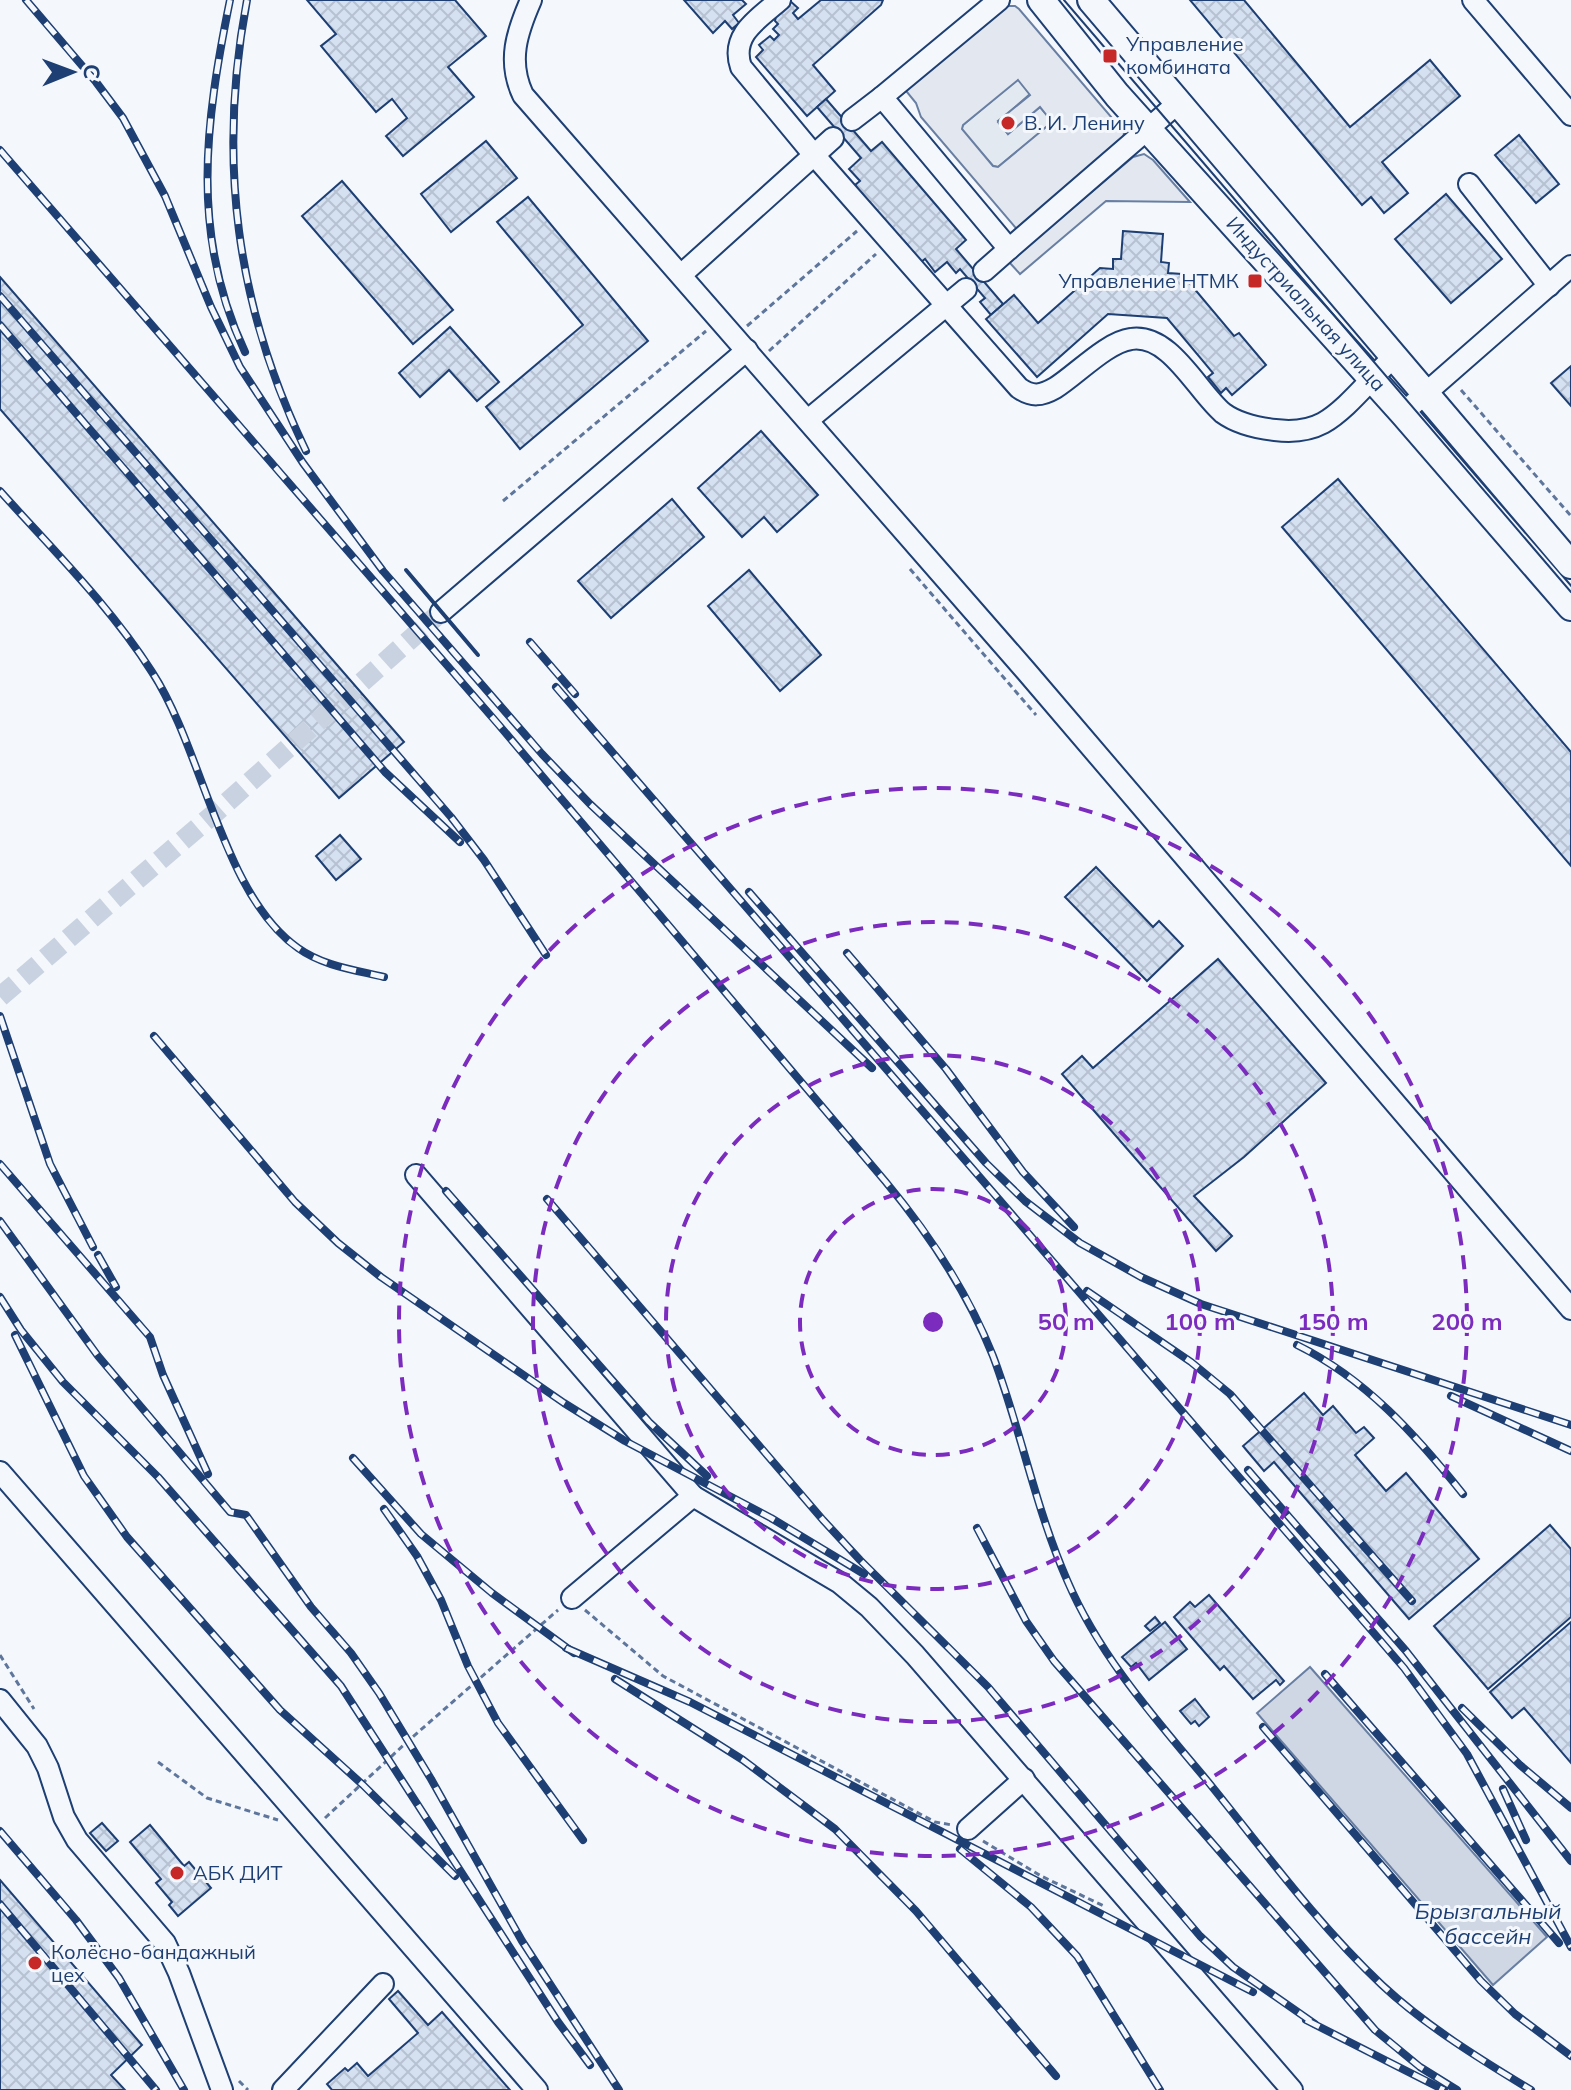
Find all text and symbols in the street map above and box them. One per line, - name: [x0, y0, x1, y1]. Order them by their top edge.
- place label: Управление комбината: [1125, 31, 1243, 79]
- north arrow: [32, 32, 112, 112]
- marker: Управление комбината: [1101, 47, 1119, 65]
- text: С: [78, 64, 106, 79]
- place label: В. И. Ленину: [1024, 110, 1145, 135]
- marker: В. И. Ленину: [999, 114, 1017, 132]
- street label: Индустриальная улица: [1221, 211, 1391, 396]
- place label: Управление НТМК: [1058, 268, 1239, 293]
- marker: Управление НТМК: [1246, 272, 1264, 290]
- text: 50 m: [1038, 1306, 1094, 1336]
- text: 100 m: [1164, 1306, 1236, 1336]
- text: 150 m: [1297, 1306, 1369, 1336]
- text: 200 m: [1431, 1306, 1503, 1336]
- centre of rings: [919, 1308, 947, 1336]
- place label: АБК ДИТ: [193, 1860, 283, 1885]
- marker: АБК ДИТ: [168, 1864, 186, 1882]
- water label: Брызгальный бассейн: [1415, 1897, 1561, 1950]
- place label: Колёсно-бандажный цех: [51, 1939, 256, 1987]
- marker: Колёсно-бандажный цех: [26, 1954, 44, 1972]

